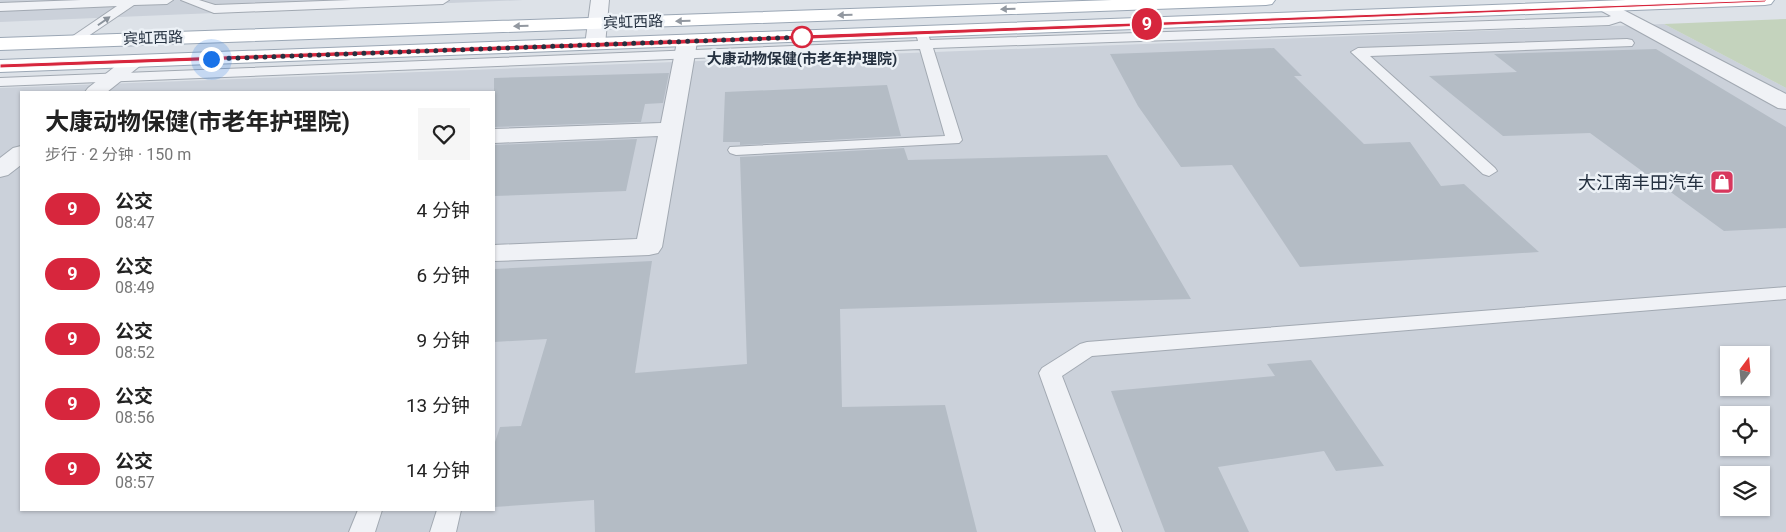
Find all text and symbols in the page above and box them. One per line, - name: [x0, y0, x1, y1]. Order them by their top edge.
- one-way arrow: [1000, 5, 1016, 13]
- line badge: 9: [1131, 8, 1163, 40]
- one-way arrow: [837, 11, 853, 19]
- street label: 宾虹西路: [603, 12, 663, 32]
- text: 9: [1142, 13, 1152, 34]
- one-way arrow: [97, 15, 110, 26]
- one-way arrow: [675, 17, 691, 25]
- one-way arrow: [512, 22, 528, 30]
- marker: 大康动物保健(市老年护理院): [791, 26, 813, 48]
- street label: 宾虹西路: [123, 28, 183, 48]
- your location: [199, 47, 224, 72]
- place label: 大康动物保健(市老年护理院): [707, 50, 897, 68]
- text: 大康动物保健(市老年护理院): [45, 108, 350, 136]
- button: heart: [418, 108, 470, 160]
- text: 步行 · 2 分钟 · 150 m: [45, 145, 191, 164]
- shop icon: 大江南丰田汽车: [1709, 169, 1735, 195]
- place label: 大江南丰田汽车: [1578, 172, 1704, 193]
- text: 公交: [115, 190, 153, 213]
- text: 9: [67, 198, 78, 219]
- text: 4 分钟: [417, 199, 470, 222]
- text: 08:47: [115, 213, 155, 232]
- text: 公交: [115, 255, 153, 278]
- text: 9: [67, 263, 78, 284]
- text: 6 分钟: [417, 264, 470, 287]
- text: 08:49: [115, 278, 155, 297]
- text: 公交: [115, 320, 153, 343]
- text: 9: [67, 328, 78, 349]
- text: 9 分钟: [417, 329, 470, 352]
- text: 08:52: [115, 343, 155, 362]
- north arrow: [1720, 346, 1770, 396]
- map controls: [1720, 346, 1770, 516]
- text: 公交: [115, 385, 153, 408]
- text: 9: [67, 393, 78, 414]
- text: 13 分钟: [406, 394, 470, 417]
- button: locate: [1720, 406, 1770, 456]
- text: 08:56: [115, 408, 155, 427]
- text: 公交: [115, 450, 153, 473]
- text: 9: [67, 458, 78, 479]
- text: 14 分钟: [406, 459, 470, 482]
- button: layers: [1720, 466, 1770, 516]
- text: 08:57: [115, 473, 155, 492]

